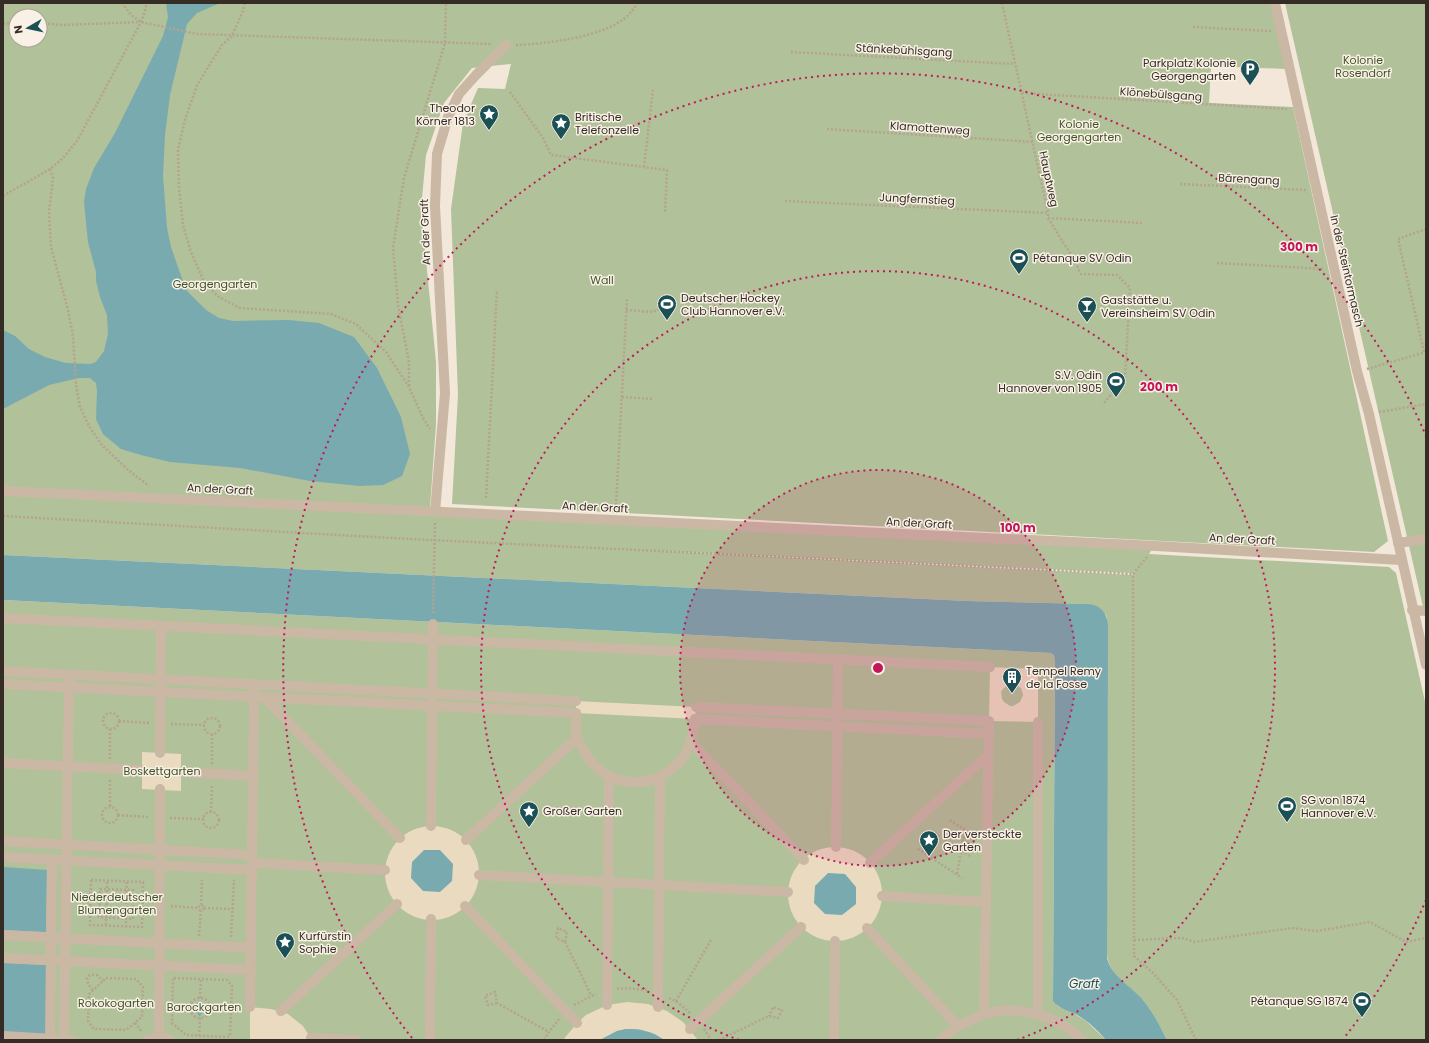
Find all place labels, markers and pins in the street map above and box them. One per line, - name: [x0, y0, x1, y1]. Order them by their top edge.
- place label: Parkplatz Kolonie Georgengarten: [1143, 55, 1236, 84]
- parking icon: Parkplatz Kolonie Georgengarten: [1239, 58, 1261, 86]
- place label: Theodor Körner 1813: [416, 100, 475, 129]
- place icon: Theodor Körner 1813: [478, 103, 500, 131]
- place label: Britische Telefonzelle: [575, 109, 639, 138]
- place icon: Britische Telefonzelle: [550, 112, 572, 140]
- sports icon: Pétanque SV Odin: [1008, 247, 1030, 275]
- place label: Pétanque SV Odin: [1033, 250, 1132, 266]
- place label: Deutscher Hockey Club Hannover e.V.: [681, 290, 785, 319]
- place label: Gaststätte u. Vereinsheim SV Odin: [1101, 292, 1215, 321]
- sports icon: Deutscher Hockey Club Hannover e.V.: [656, 293, 678, 321]
- bar icon: Gaststätte u. Vereinsheim SV Odin: [1076, 295, 1098, 323]
- place label: S.V. Odin Hannover von 1905: [998, 367, 1102, 396]
- sports icon: S.V. Odin Hannover von 1905: [1105, 370, 1127, 398]
- centre of rings: [871, 661, 885, 675]
- place label: Tempel Remy de la Fosse: [1026, 663, 1102, 692]
- building icon: Tempel Remy de la Fosse: [1001, 666, 1023, 694]
- place label: SG von 1874 Hannover e.V.: [1301, 792, 1376, 821]
- sports icon: SG von 1874 Hannover e.V.: [1276, 795, 1298, 823]
- place icon: Großer Garten: [518, 800, 540, 828]
- place label: Großer Garten: [543, 803, 622, 819]
- place label: Der versteckte Garten: [943, 826, 1022, 855]
- place icon: Der versteckte Garten: [918, 829, 940, 857]
- place label: Kurfürstin Sophie: [299, 928, 351, 957]
- place icon: Kurfürstin Sophie: [274, 931, 296, 959]
- sports icon: Pétanque SG 1874: [1351, 990, 1373, 1018]
- place label: Pétanque SG 1874: [1251, 993, 1348, 1009]

